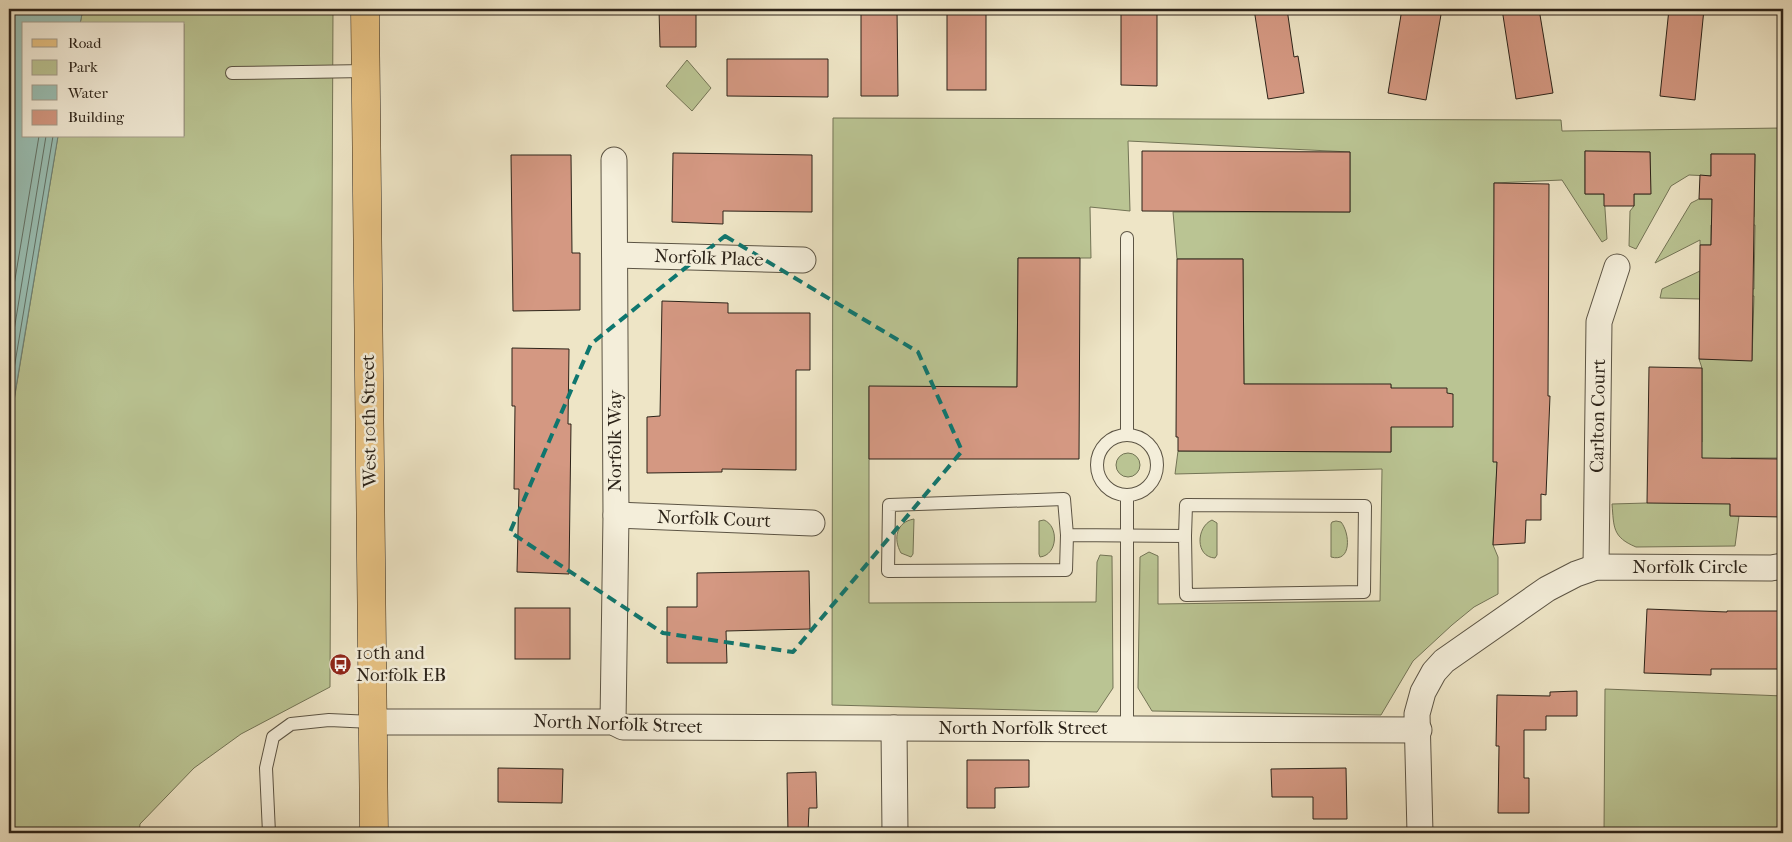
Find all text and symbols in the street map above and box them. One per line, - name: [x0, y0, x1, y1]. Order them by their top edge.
- legend: [22, 22, 185, 138]
- text: Road: [68, 34, 102, 52]
- text: Park: [68, 58, 98, 76]
- text: Water: [67, 84, 108, 102]
- text: Building: [68, 108, 125, 126]
- street label: Norfolk Place: [654, 245, 764, 271]
- street label: West 10th Street: [357, 354, 381, 489]
- street label: Carlton Court: [1586, 359, 1610, 473]
- street label: Norfolk Way: [604, 389, 626, 492]
- street label: Norfolk Court: [657, 506, 772, 532]
- street label: Norfolk Circle: [1632, 556, 1748, 578]
- place label: 10th and Norfolk EB: [356, 642, 446, 686]
- bus stop icon: 10th and Norfolk EB: [328, 652, 352, 676]
- street label: North Norfolk Street: [533, 710, 703, 738]
- street label: North Norfolk Street: [938, 717, 1108, 739]

